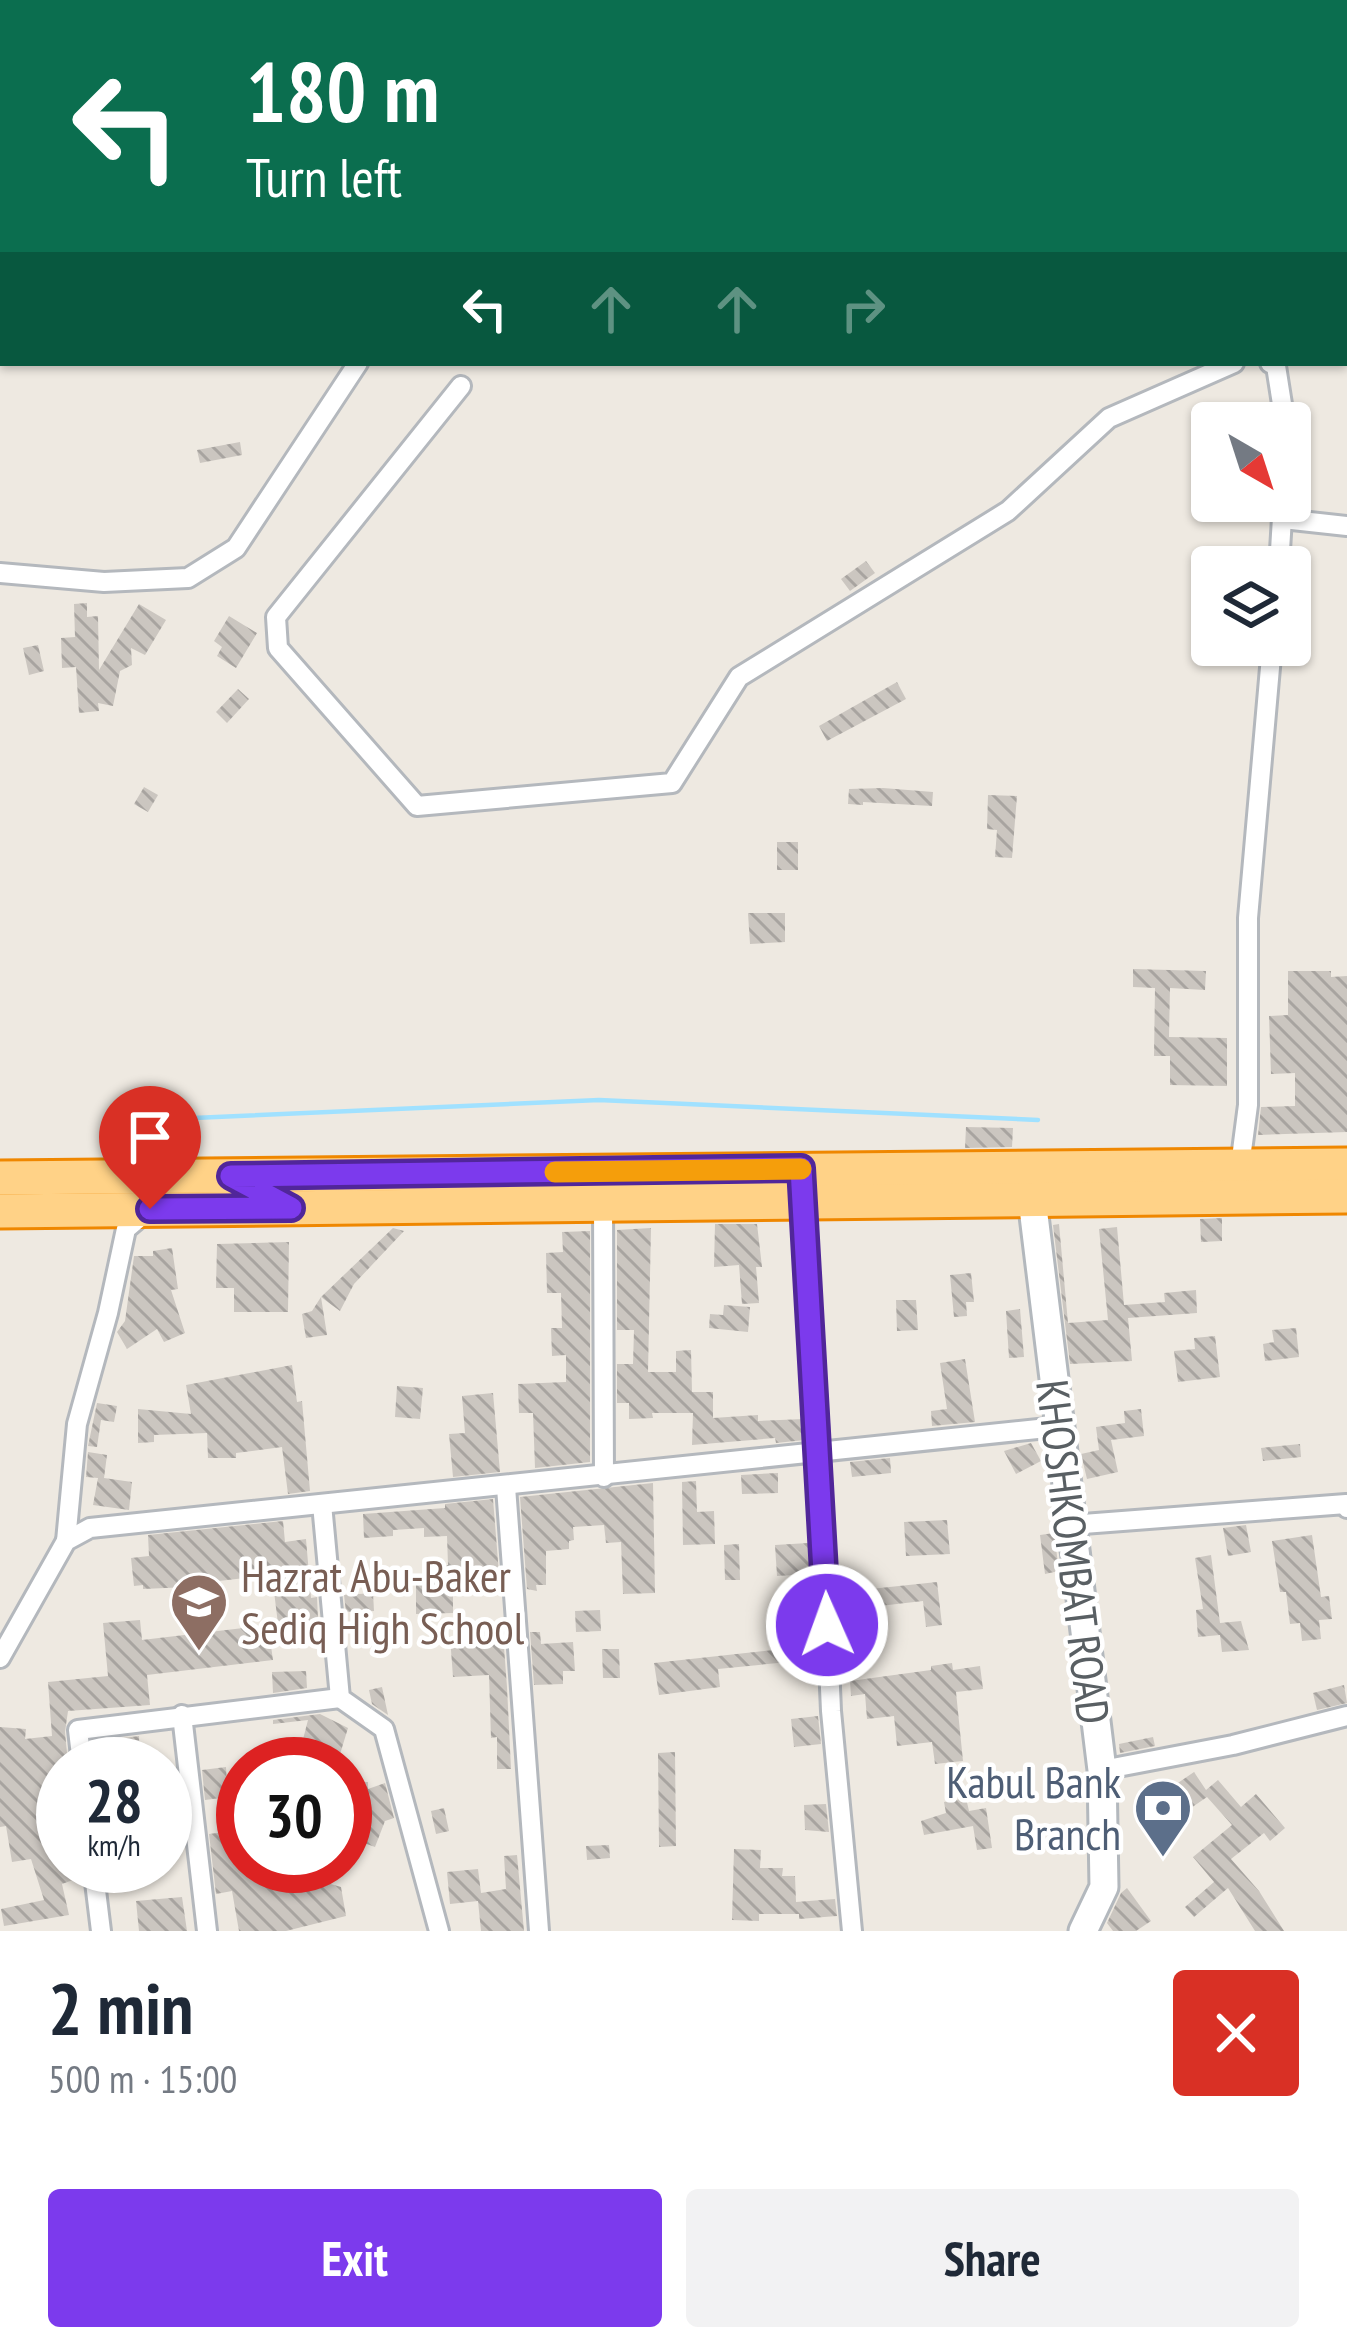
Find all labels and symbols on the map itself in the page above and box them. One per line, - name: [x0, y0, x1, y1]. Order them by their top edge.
- north arrow: [1191, 402, 1311, 522]
- pin: [99, 1086, 201, 1209]
- street label: KHOSHKOMBAT ROAD: [1024, 1376, 1124, 1727]
- place label: Hazrat Abu-Baker Sediq High School: [241, 1546, 525, 1656]
- position arrow: [764, 1562, 890, 1688]
- school or university icon: Hazrat Abu-Baker Sediq High School: [168, 1571, 230, 1653]
- speed limit sign: 30: [216, 1737, 372, 1893]
- place label: Kabul Bank Branch: [946, 1752, 1122, 1862]
- bank icon: Kabul Bank Branch: [1132, 1777, 1194, 1859]

